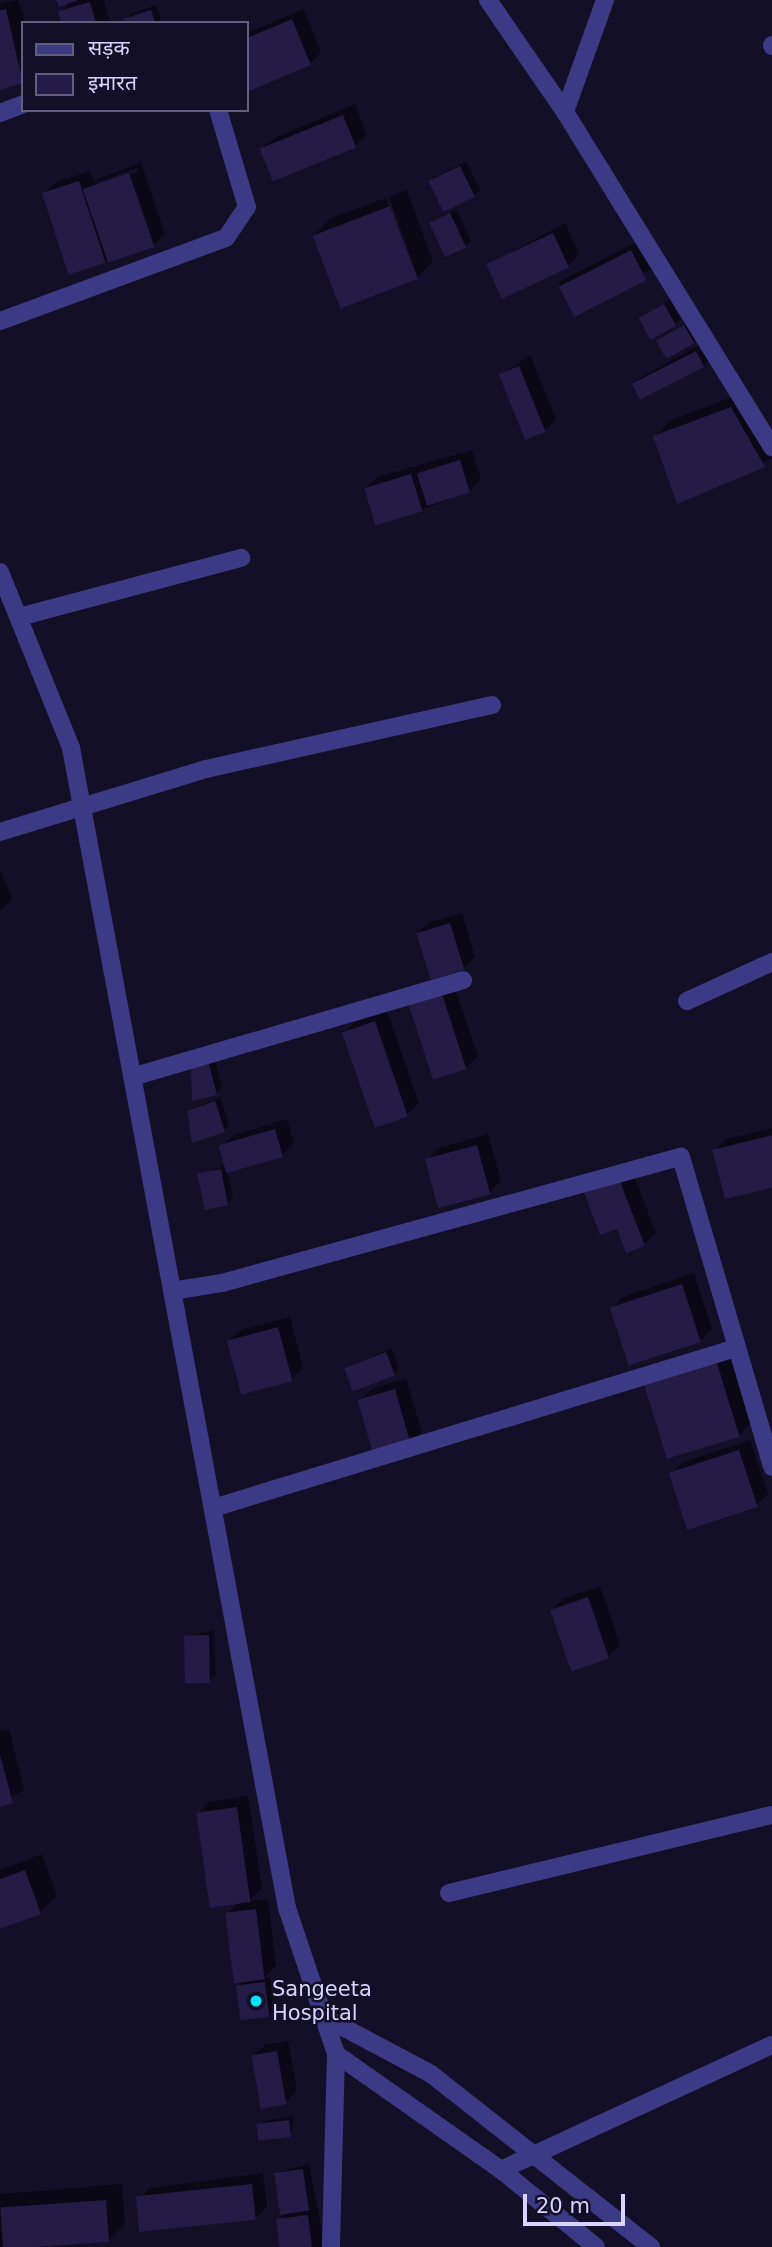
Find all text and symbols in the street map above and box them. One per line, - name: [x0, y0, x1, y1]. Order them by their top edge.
- legend: [21, 21, 248, 112]
- text: सड़क: [88, 36, 130, 60]
- text: इमारत: [88, 71, 137, 95]
- place label: Sangeeta Hospital: [272, 1976, 372, 2026]
- marker: Sangeeta Hospital: [246, 1991, 266, 2011]
- scale bar: [527, 2180, 628, 2224]
- text: 20 m: [536, 2194, 590, 2218]

